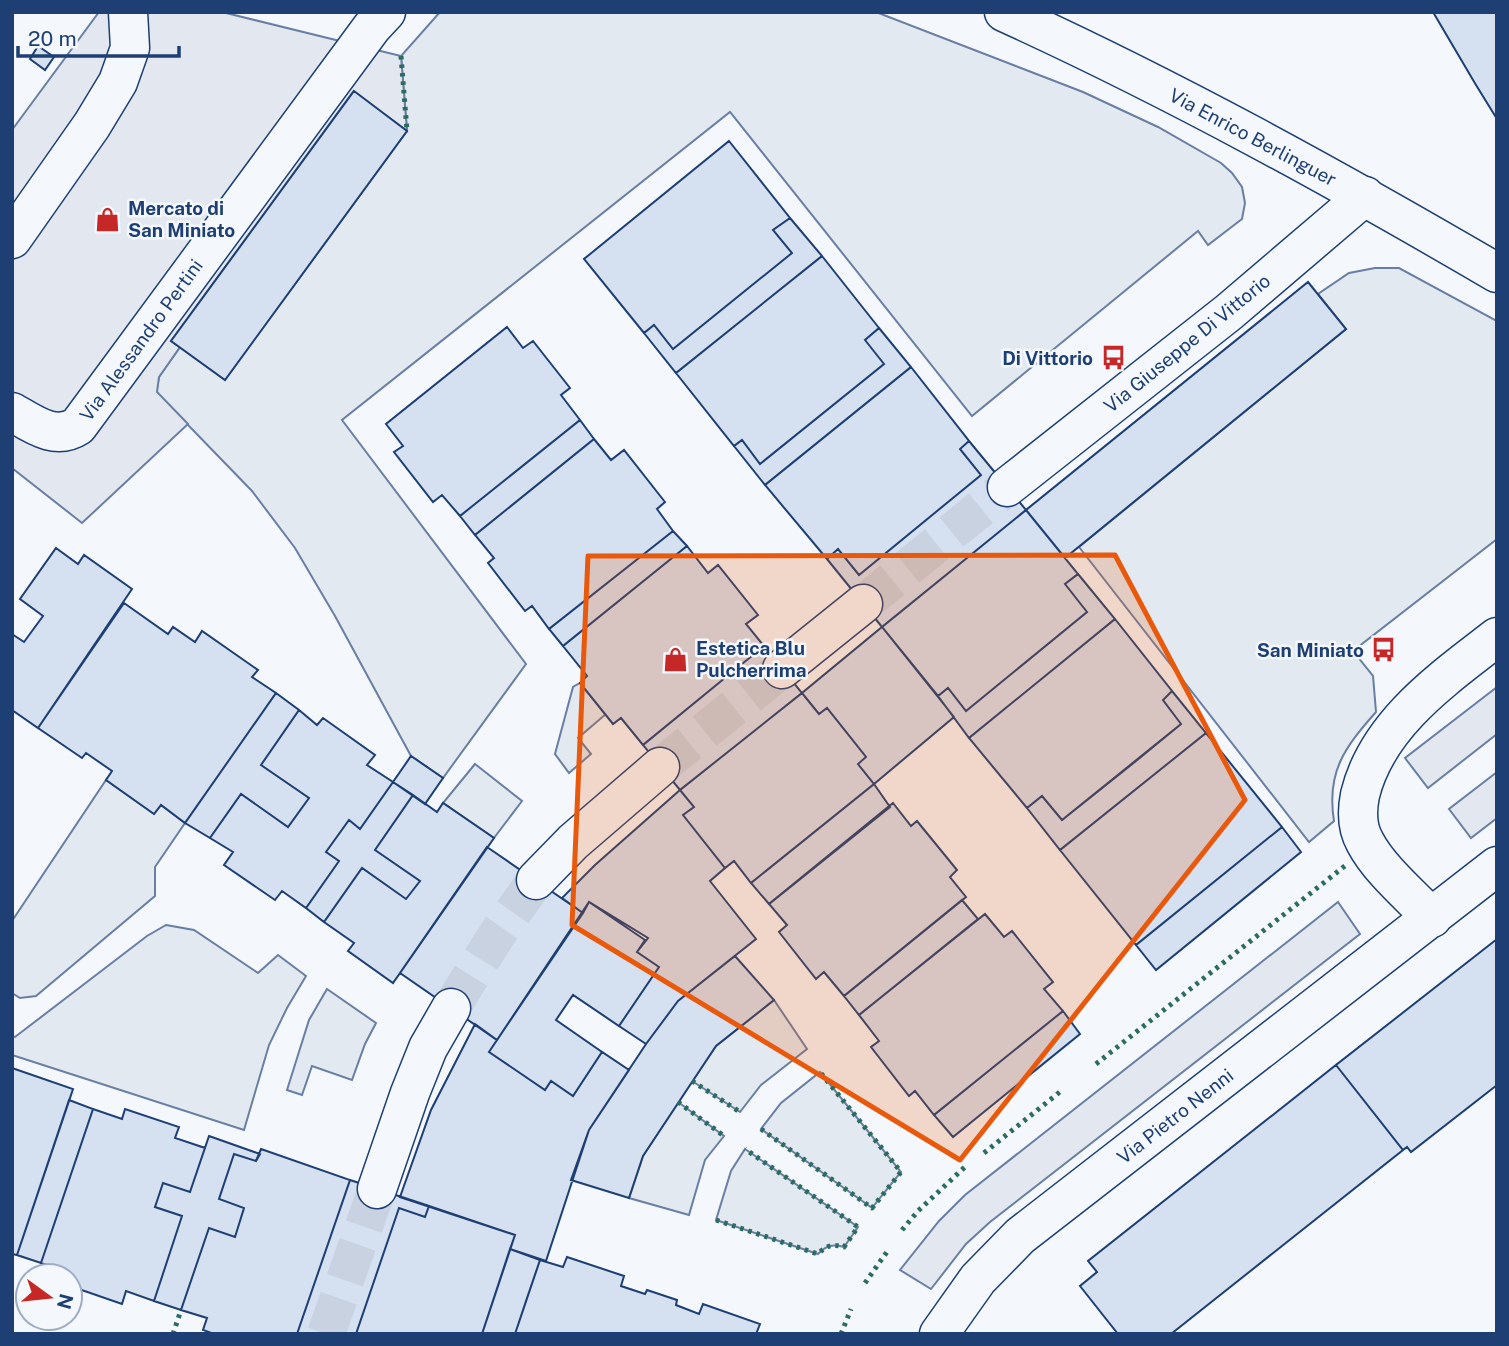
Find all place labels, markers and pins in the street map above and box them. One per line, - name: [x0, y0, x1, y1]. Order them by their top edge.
- place label: Mercato di San Miniato: [128, 197, 235, 241]
- shop icon: Mercato di San Miniato: [94, 205, 122, 233]
- bus stop icon: Di Vittorio: [1099, 344, 1127, 372]
- place label: Di Vittorio: [1002, 347, 1093, 369]
- bus stop icon: San Miniato: [1370, 636, 1398, 664]
- place label: Estetica Blu Pulcherrima: [696, 637, 806, 681]
- place label: San Miniato: [1257, 639, 1364, 661]
- shop icon: Estetica Blu Pulcherrima: [662, 645, 690, 673]

